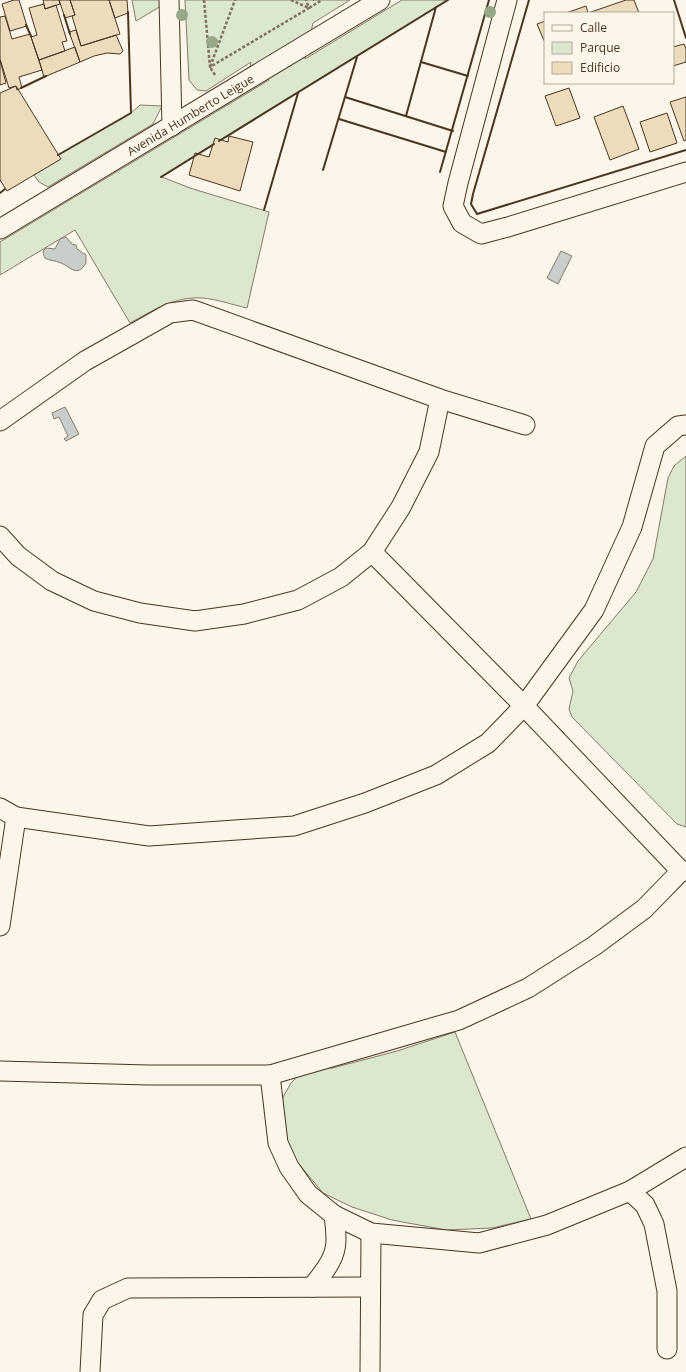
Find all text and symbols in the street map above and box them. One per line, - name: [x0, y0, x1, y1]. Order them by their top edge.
- legend: [544, 12, 674, 84]
- text: Calle: [580, 19, 607, 36]
- text: Parque: [580, 39, 620, 56]
- text: Edificio: [580, 59, 620, 76]
- street label: Avenida Humberto Leigue: [123, 69, 257, 159]

